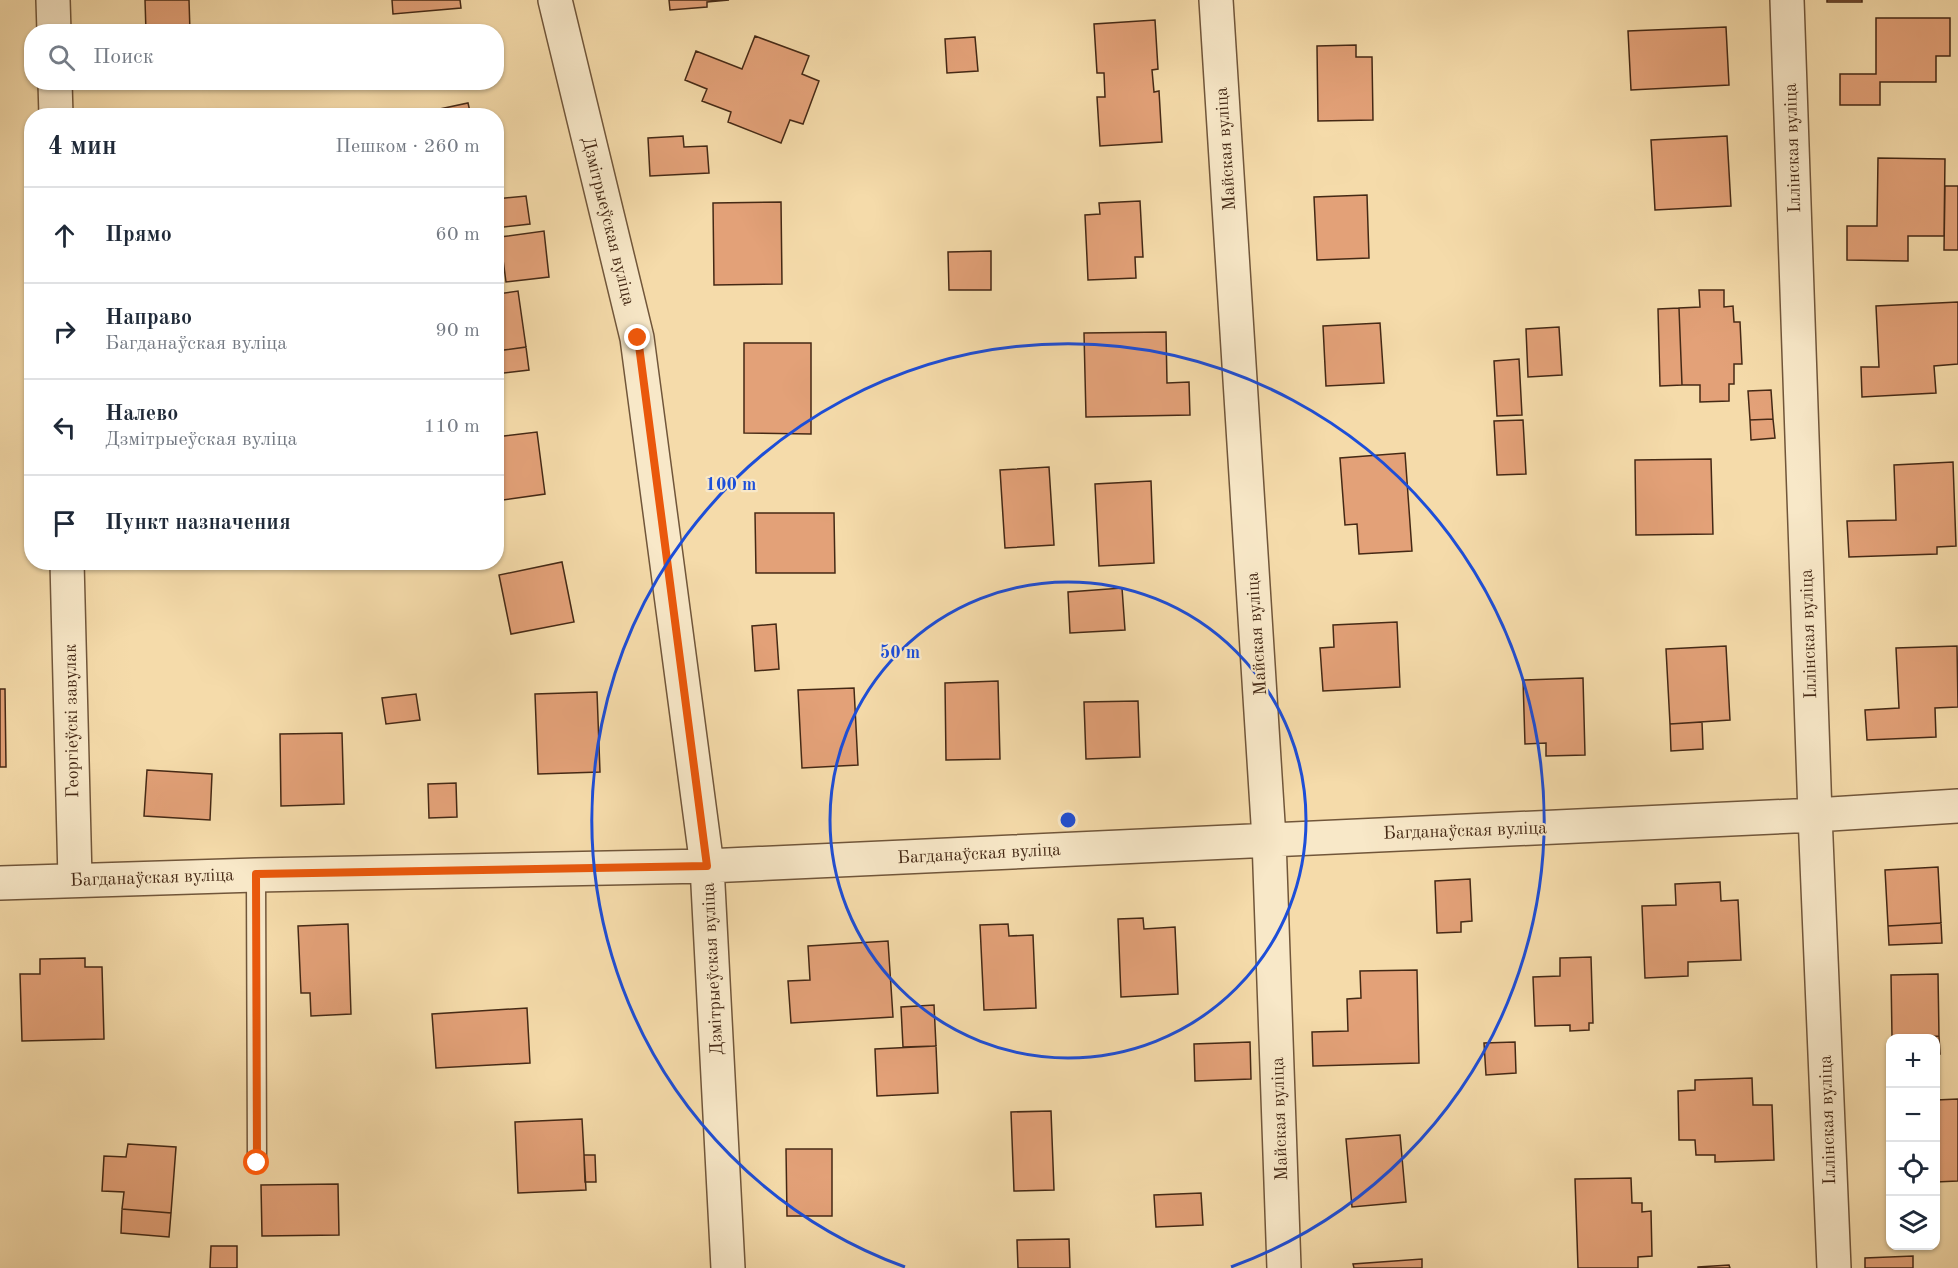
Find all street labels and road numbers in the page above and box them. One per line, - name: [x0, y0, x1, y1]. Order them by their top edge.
- street label: Іллінская вуліца: [1782, 83, 1804, 213]
- street label: Майская вуліца: [1213, 87, 1239, 211]
- street label: Дзмітрыеўская вуліца: [578, 135, 638, 307]
- street label: Іллінская вуліца: [1798, 569, 1820, 699]
- street label: Майская вуліца: [1244, 572, 1270, 696]
- street label: Георгіеўскі завулак: [62, 644, 82, 798]
- street label: Багданаўская вуліца: [1383, 819, 1547, 843]
- street label: Багданаўская вуліца: [897, 841, 1062, 867]
- street label: Багданаўская вуліца: [70, 866, 234, 890]
- street label: Дзмітрыеўская вуліца: [699, 882, 727, 1056]
- street label: Іллінская вуліца: [1817, 1055, 1839, 1185]
- street label: Майская вуліца: [1269, 1057, 1291, 1181]

